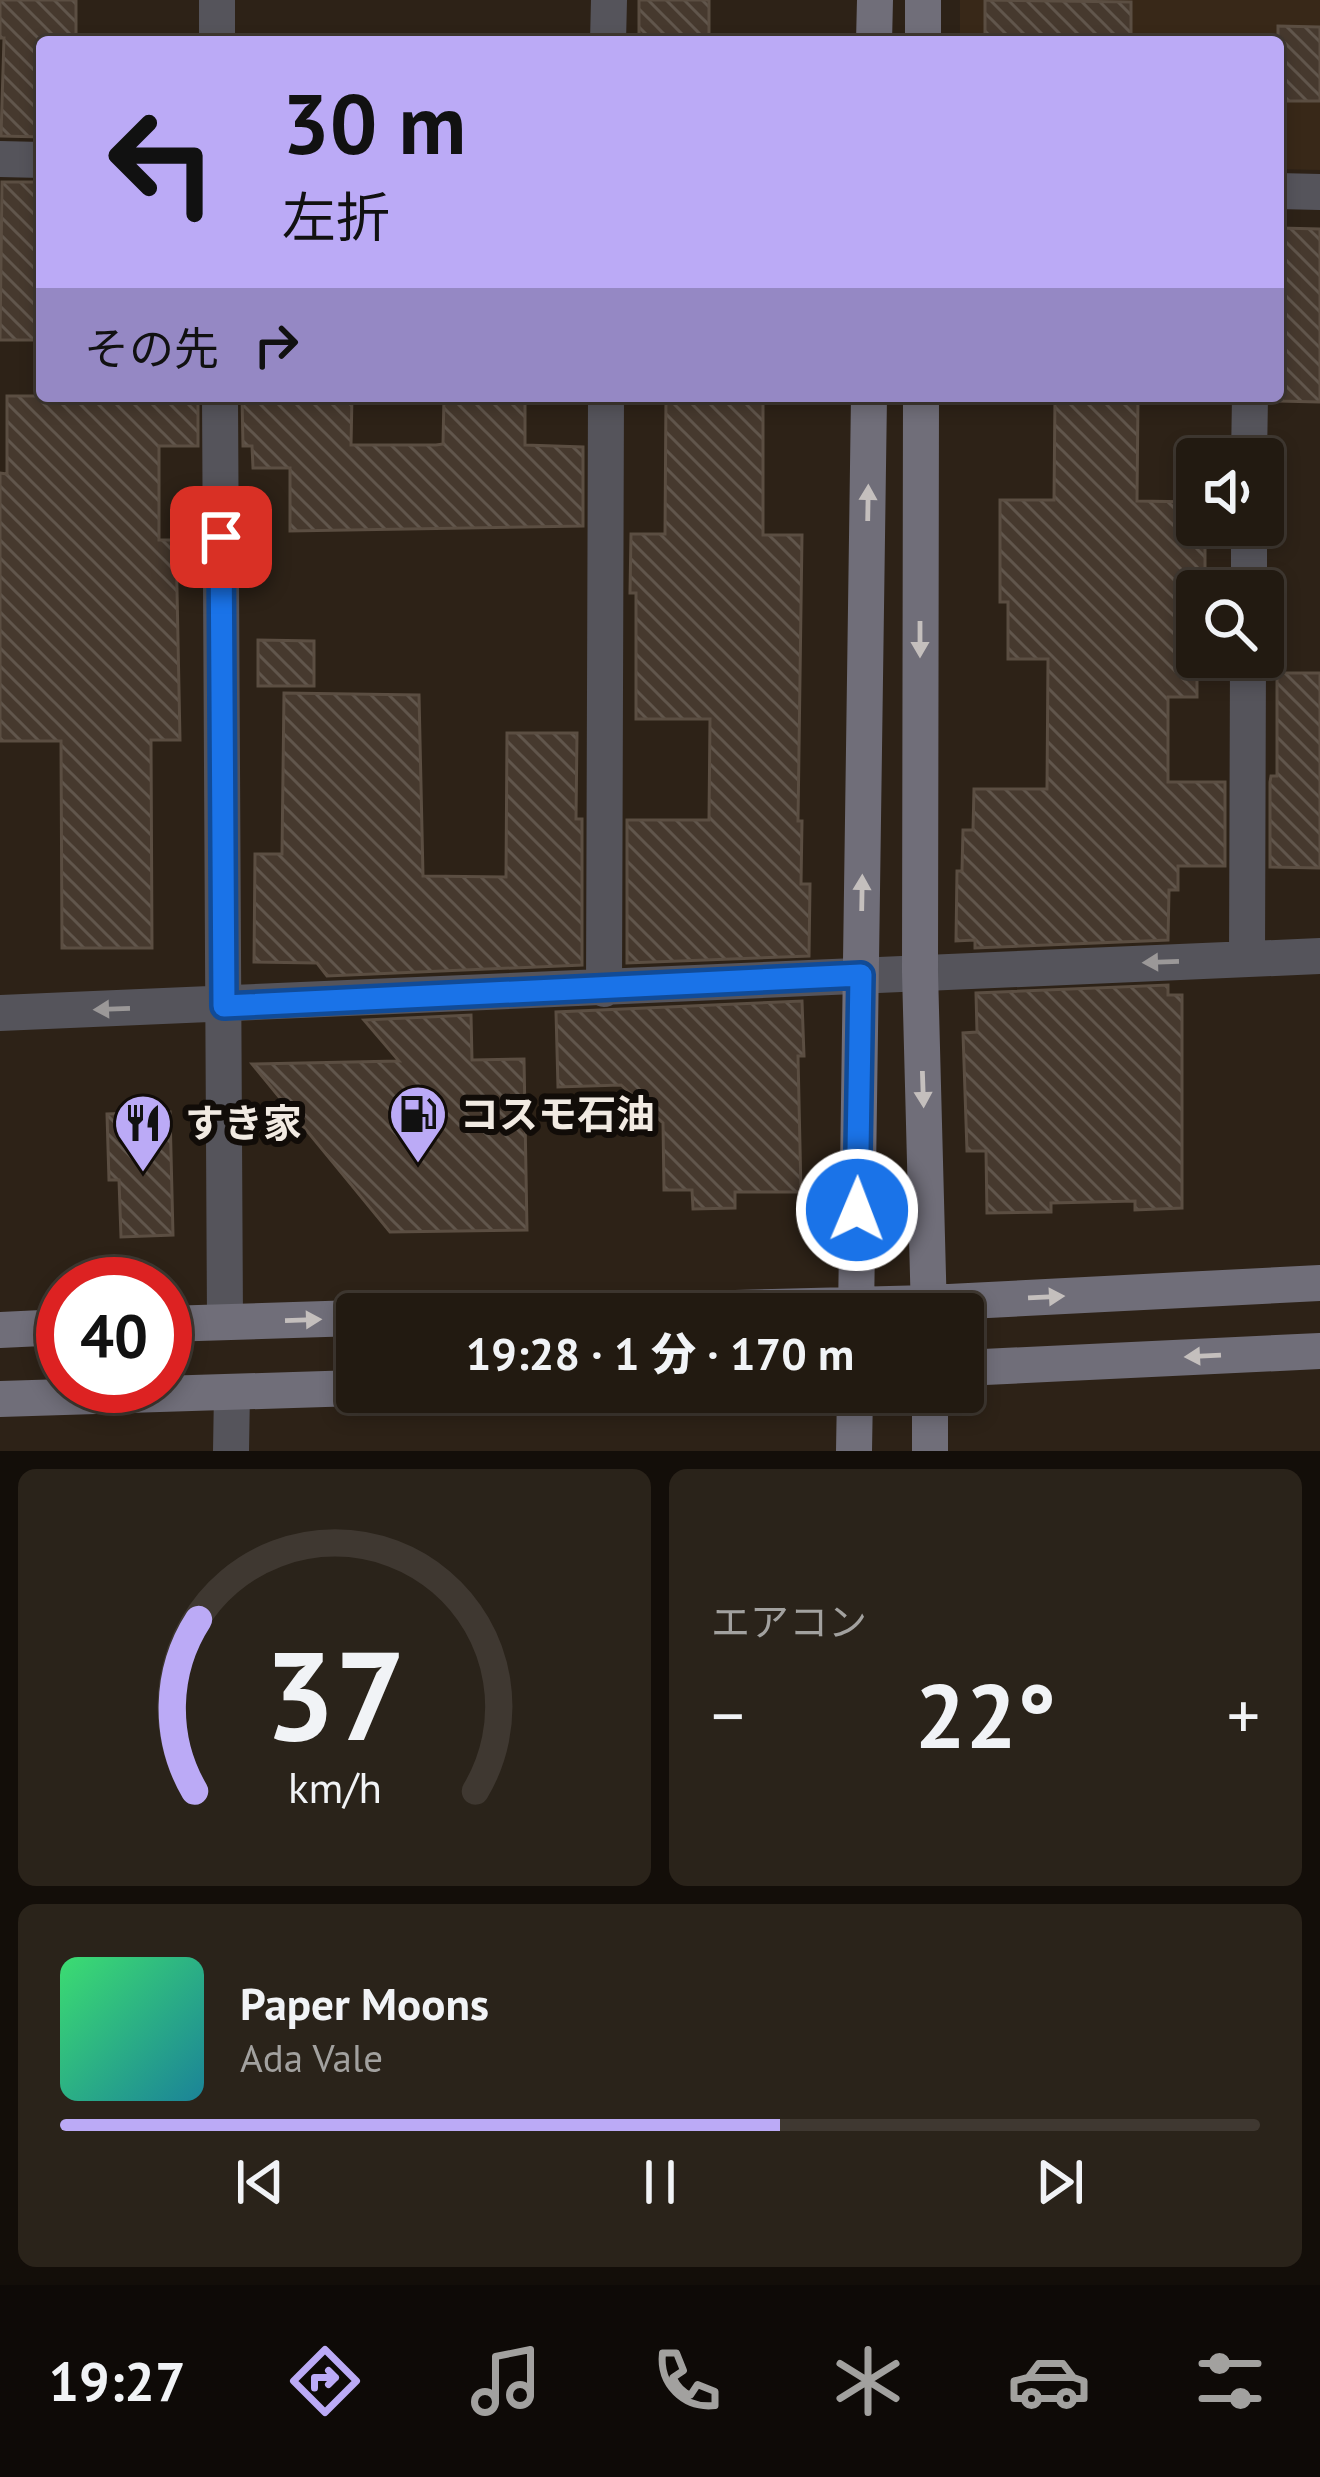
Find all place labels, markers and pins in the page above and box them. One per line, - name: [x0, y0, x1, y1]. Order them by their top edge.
- pin: [170, 486, 272, 588]
- fuel station icon: コスモ石油: [387, 1083, 449, 1165]
- place label: コスモ石油: [460, 1088, 655, 1139]
- restaurant icon: すき家: [112, 1092, 174, 1174]
- place label: すき家: [185, 1097, 302, 1148]

